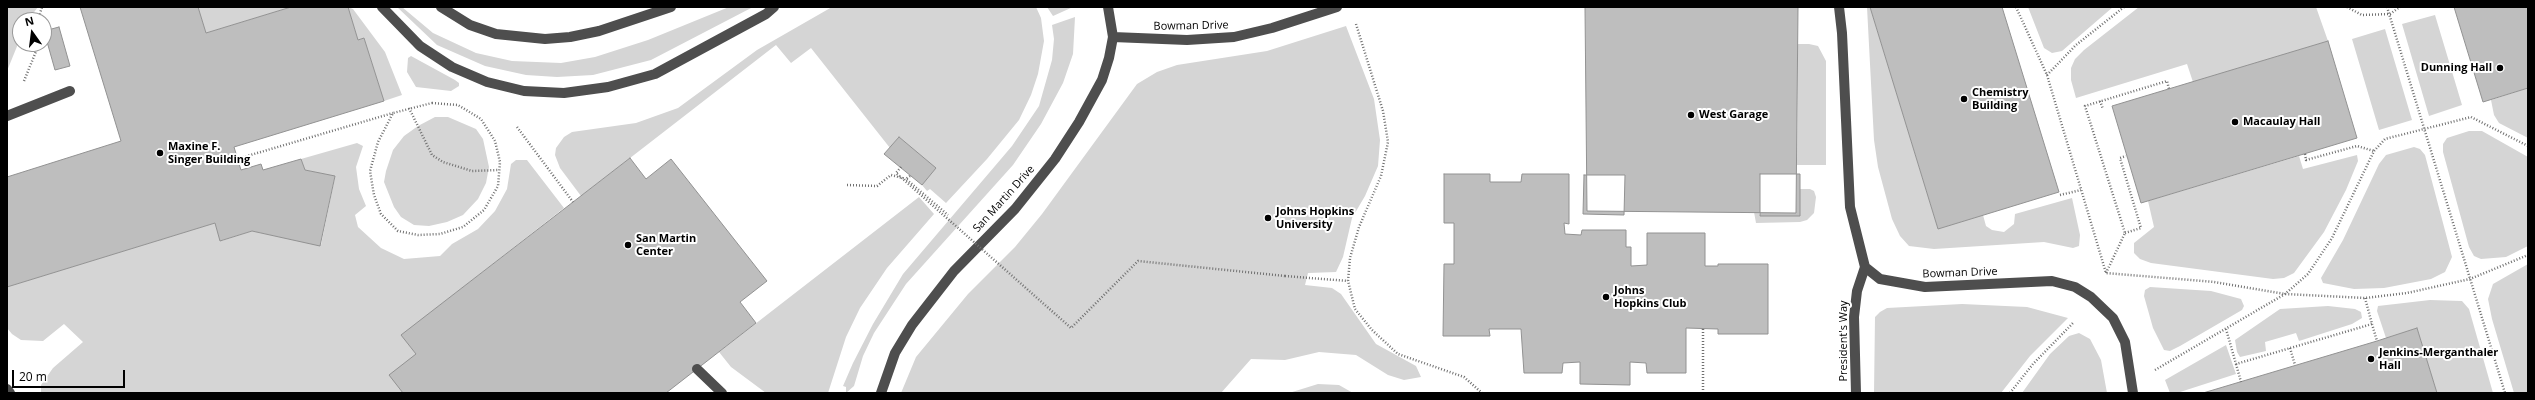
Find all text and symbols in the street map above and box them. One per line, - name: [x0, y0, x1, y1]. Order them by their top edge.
- north arrow: [12, 12, 52, 52]
- text: N: [23, 12, 35, 29]
- street label: Bowman Drive: [1153, 19, 1229, 33]
- place label: Dunning Hall: [2421, 61, 2492, 75]
- marker: Dunning Hall: [2495, 63, 2505, 73]
- place label: Chemistry Building: [1972, 86, 2028, 112]
- marker: Chemistry Building: [1959, 94, 1969, 104]
- place label: West Garage: [1699, 108, 1768, 122]
- marker: West Garage: [1686, 110, 1696, 120]
- place label: Macaulay Hall: [2243, 115, 2320, 129]
- marker: Macaulay Hall: [2230, 117, 2240, 127]
- place label: Maxine F. Singer Building: [168, 140, 250, 166]
- marker: Maxine F. Singer Building: [155, 148, 165, 158]
- street label: San Martin Drive: [970, 163, 1038, 235]
- place label: Johns Hopkins University: [1276, 205, 1354, 231]
- marker: Johns Hopkins University: [1263, 213, 1273, 223]
- place label: San Martin Center: [636, 232, 696, 258]
- marker: San Martin Center: [623, 240, 633, 250]
- street label: Bowman Drive: [1922, 265, 1998, 281]
- place label: Johns Hopkins Club: [1614, 284, 1686, 310]
- marker: Johns Hopkins Club: [1601, 292, 1611, 302]
- street label: President's Way: [1837, 300, 1851, 382]
- place label: Jenkins-Merganthaler Hall: [2379, 346, 2498, 372]
- marker: Jenkins-Merganthaler Hall: [2366, 354, 2376, 364]
- scale bar: [14, 362, 127, 388]
- text: 20 m: [19, 368, 47, 385]

